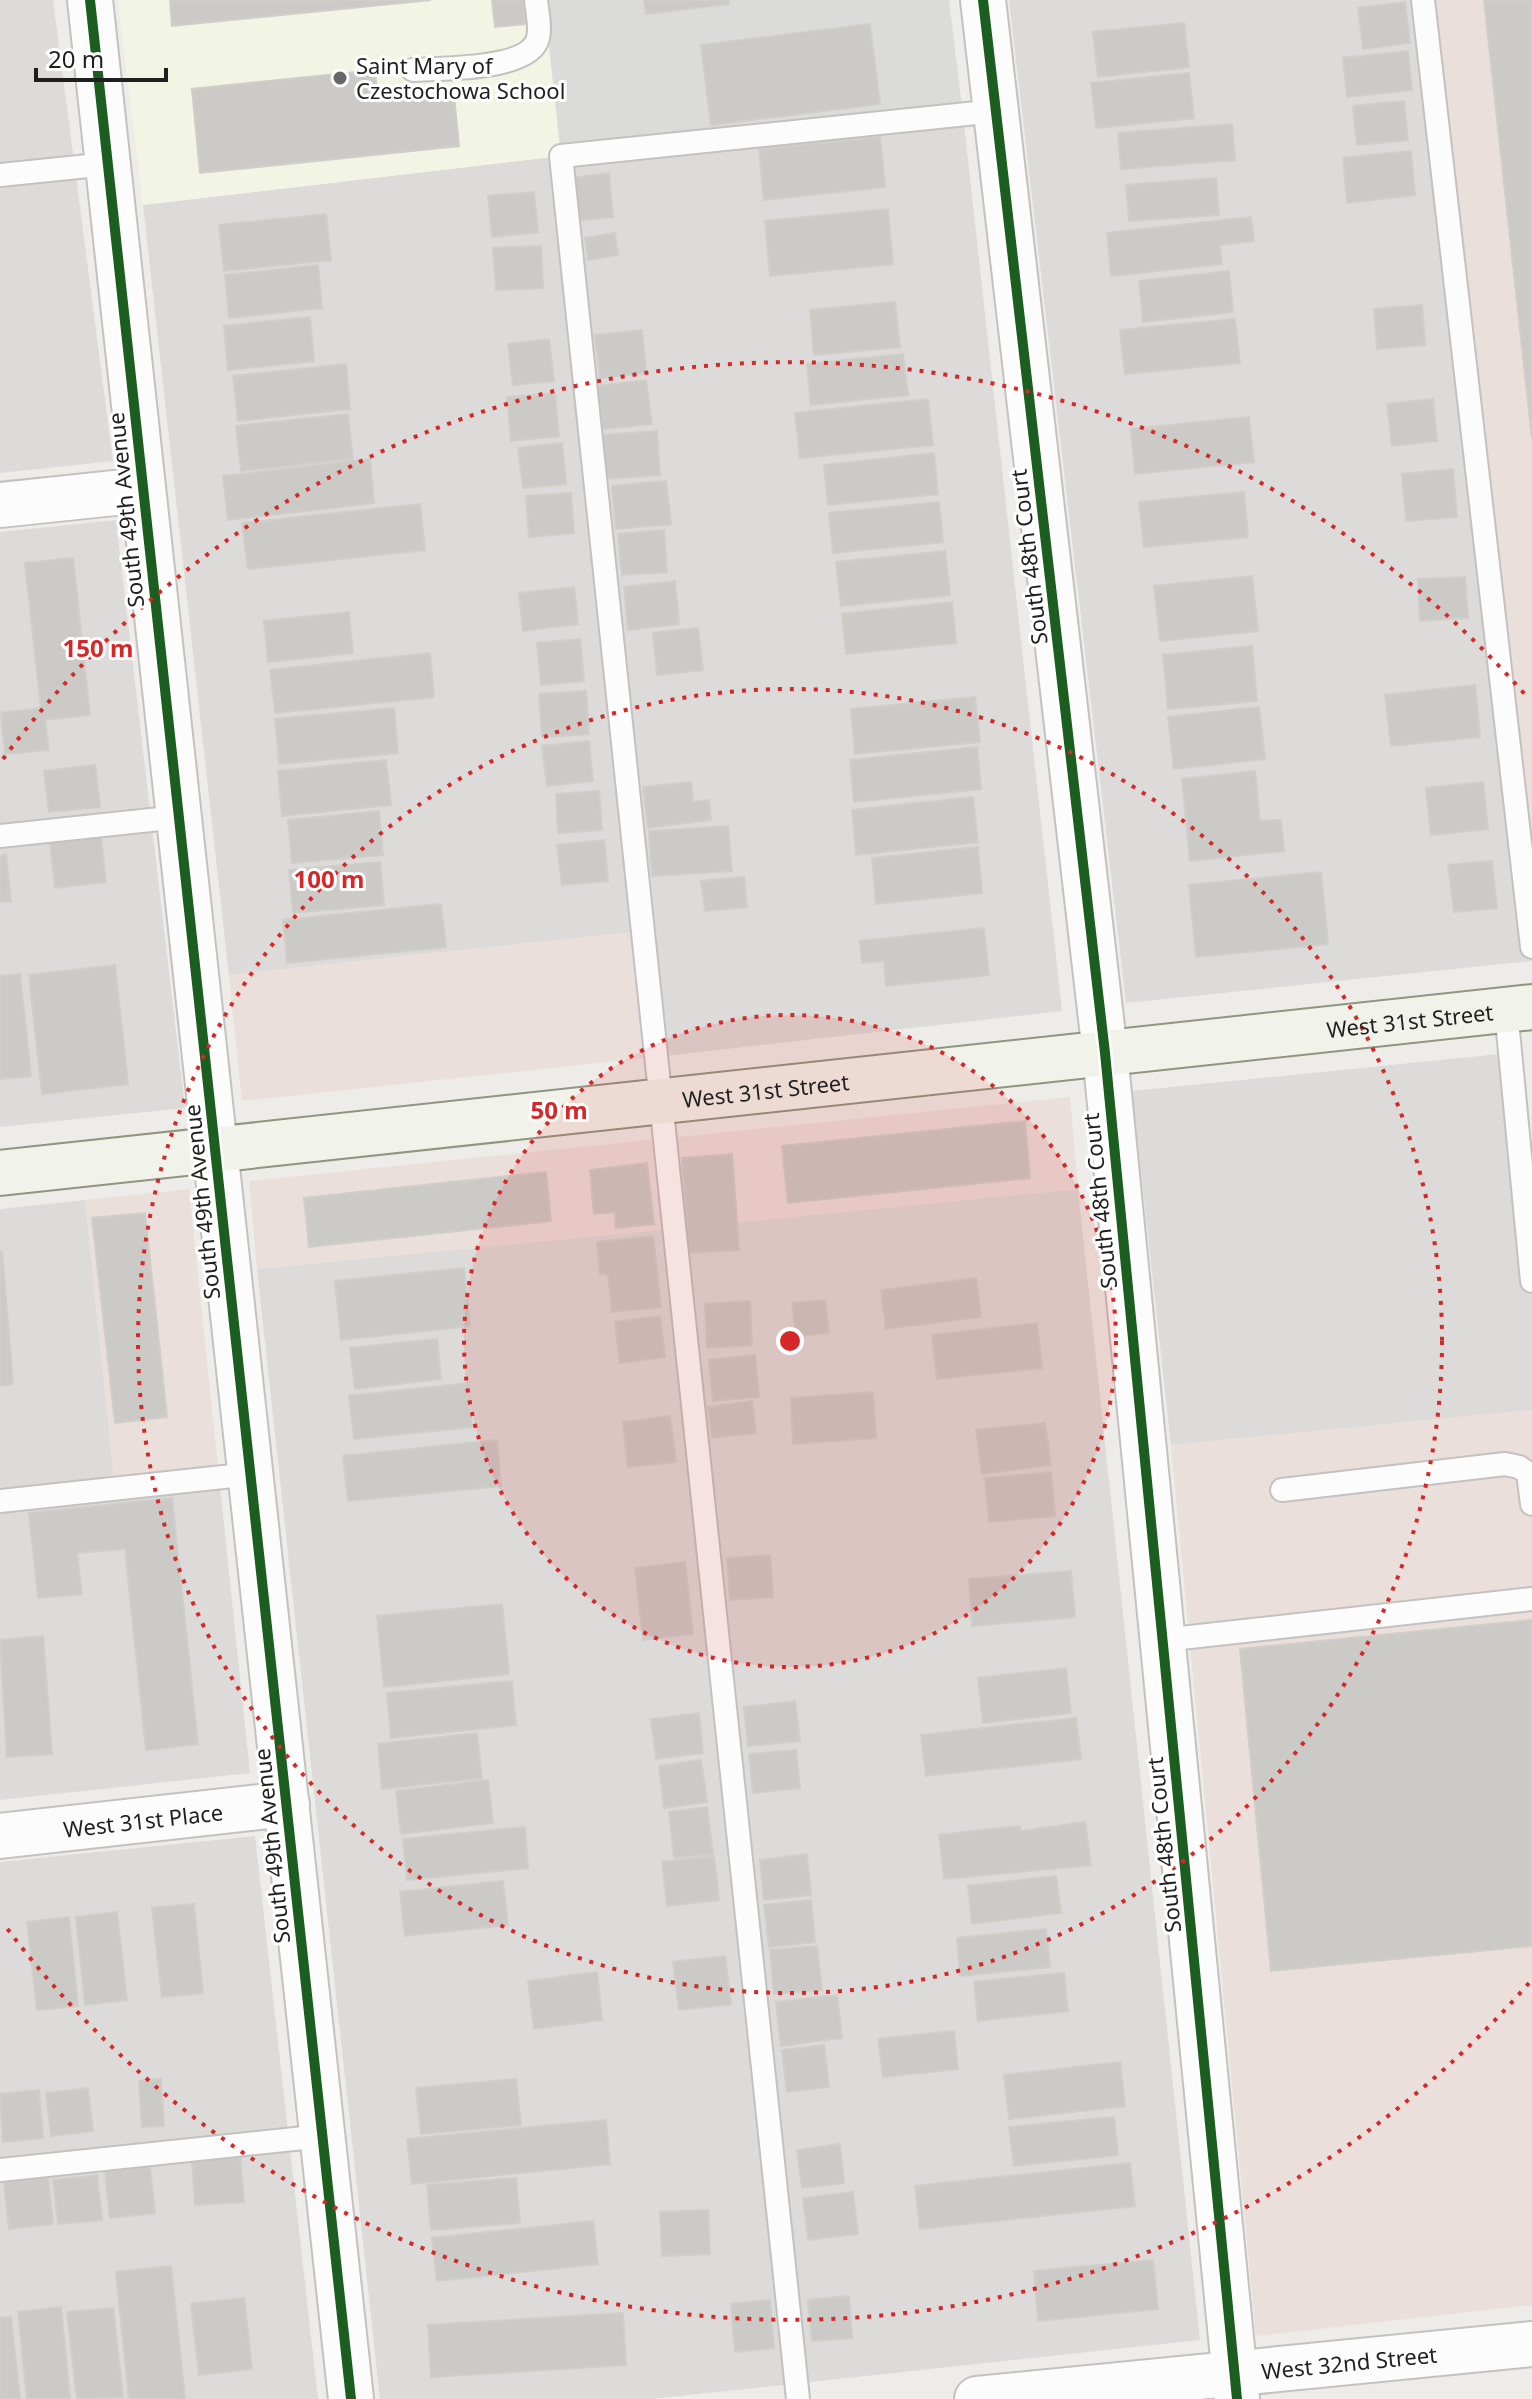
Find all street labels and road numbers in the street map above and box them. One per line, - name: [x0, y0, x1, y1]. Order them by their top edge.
- street label: South 49th Avenue: [100, 411, 150, 609]
- street label: South 48th Court: [1002, 468, 1054, 646]
- street label: West 31st Street: [1325, 996, 1495, 1044]
- street label: West 31st Street: [681, 1066, 850, 1114]
- street label: South 49th Avenue: [176, 1103, 226, 1301]
- street label: South 48th Court: [1075, 1112, 1123, 1290]
- street label: South 49th Avenue: [246, 1747, 296, 1945]
- street label: South 48th Court: [1139, 1756, 1187, 1934]
- street label: West 31st Place: [62, 1796, 225, 1844]
- street label: West 32nd Street: [1260, 2338, 1438, 2386]

